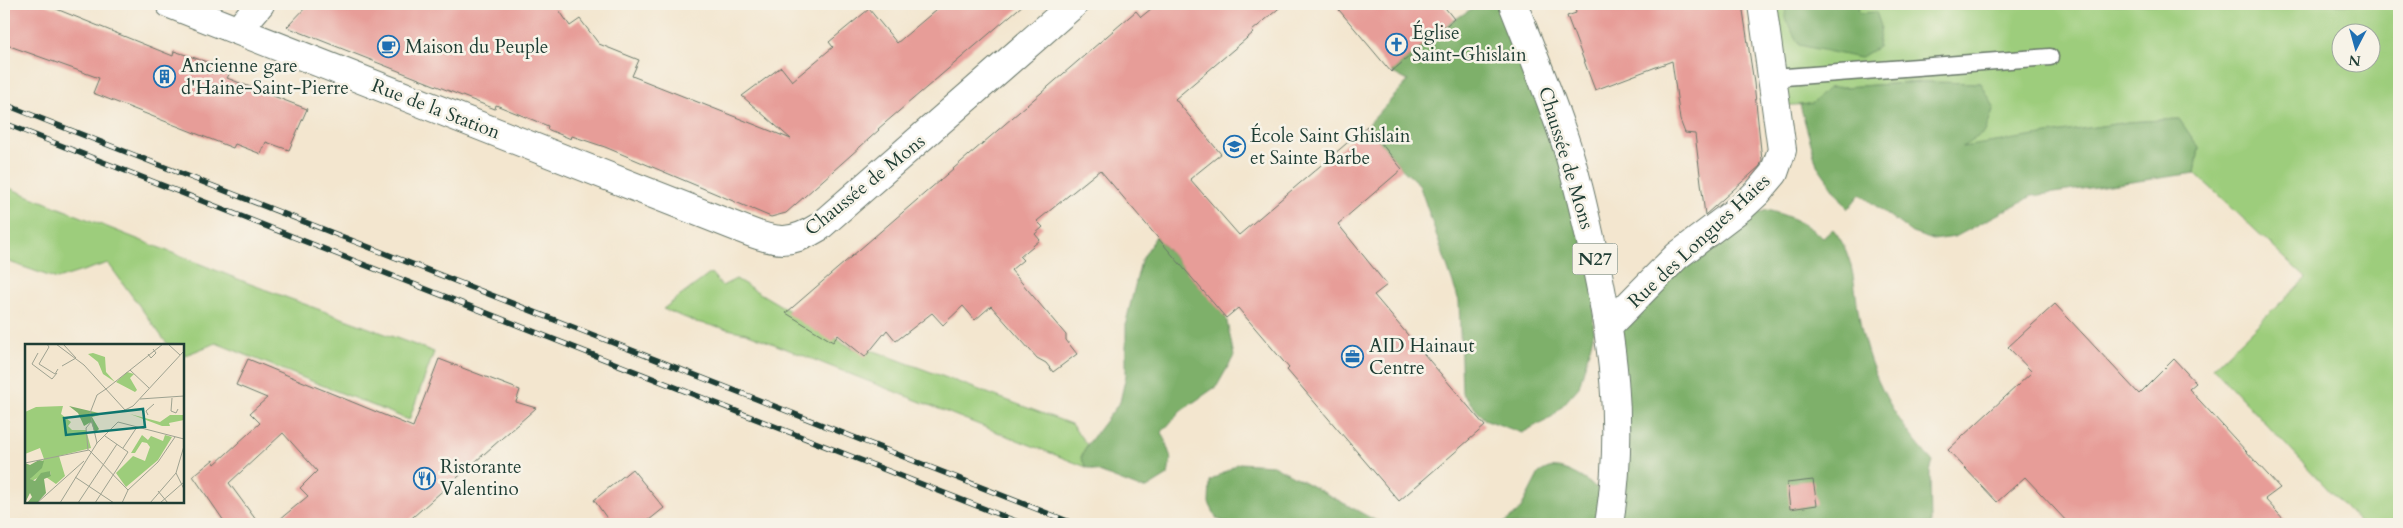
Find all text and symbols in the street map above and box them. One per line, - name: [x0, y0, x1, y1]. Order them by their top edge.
- place label: Église Saint-Ghislain: [1412, 20, 1527, 68]
- north arrow: [2330, 22, 2380, 72]
- church icon: Église Saint-Ghislain: [1384, 32, 1408, 56]
- place label: Maison du Peuple: [405, 34, 548, 60]
- cafe icon: Maison du Peuple: [377, 35, 401, 59]
- text: N: [2348, 50, 2362, 71]
- place label: Ancienne gare d'Haine-Saint-Pierre: [181, 53, 349, 101]
- building icon: Ancienne gare d'Haine-Saint-Pierre: [153, 65, 177, 89]
- street label: Rue de la Station: [368, 73, 504, 145]
- street label: Chaussée de Mons: [1532, 84, 1600, 232]
- place label: École Saint Ghislain et Sainte Barbe: [1250, 123, 1411, 171]
- street label: Chaussée de Mons: [799, 128, 931, 242]
- school or university icon: École Saint Ghislain et Sainte Barbe: [1222, 135, 1246, 159]
- street label: Rue des Longues Haies: [1622, 168, 1776, 314]
- road number: N27: [1572, 243, 1618, 274]
- place label: AID Hainaut Centre: [1369, 333, 1474, 381]
- inset map: [25, 344, 184, 503]
- office icon: AID Hainaut Centre: [1341, 345, 1365, 369]
- place label: Ristorante Valentino: [440, 454, 522, 502]
- restaurant icon: Ristorante Valentino: [412, 466, 436, 490]

